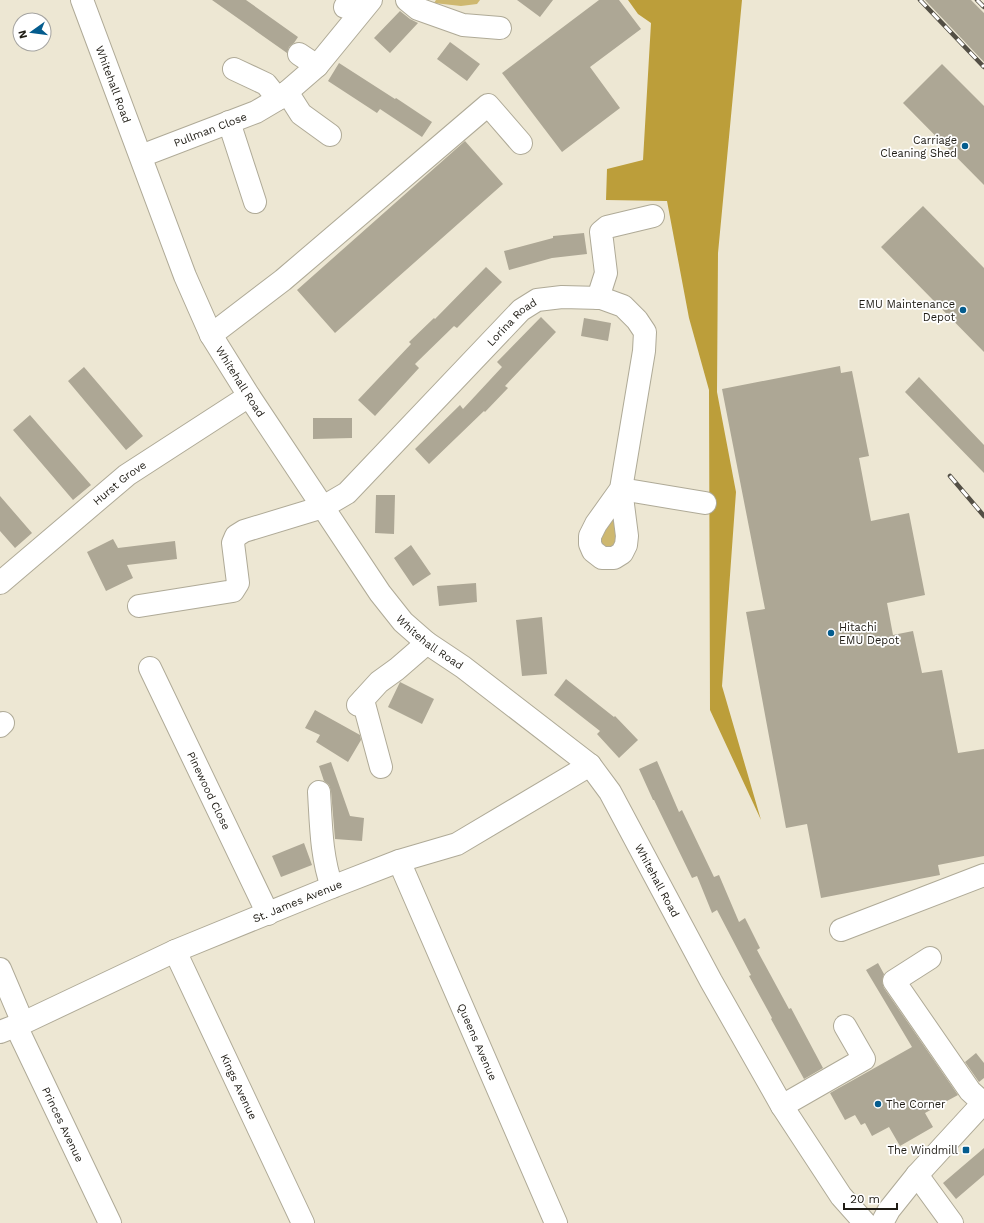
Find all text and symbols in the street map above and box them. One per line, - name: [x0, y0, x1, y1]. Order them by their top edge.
- north arrow: [12, 12, 52, 52]
- text: N: [15, 29, 30, 40]
- street label: Whitehall Road: [93, 44, 133, 125]
- street label: Pullman Close: [172, 110, 249, 150]
- place label: Carriage Cleaning Shed: [880, 134, 957, 160]
- marker: Carriage Cleaning Shed: [960, 141, 970, 151]
- street label: Lorina Road: [484, 296, 539, 349]
- place label: EMU Maintenance Depot: [859, 298, 955, 324]
- marker: EMU Maintenance Depot: [958, 305, 968, 315]
- street label: Whitehall Road: [213, 344, 267, 420]
- street label: Hurst Grove: [90, 458, 149, 508]
- street label: Whitehall Road: [393, 613, 465, 672]
- place label: Hitachi EMU Depot: [839, 621, 900, 647]
- marker: Hitachi EMU Depot: [826, 628, 836, 638]
- street label: Pinewood Close: [184, 750, 233, 832]
- street label: Whitehall Road: [632, 842, 682, 920]
- street label: St. James Avenue: [251, 878, 344, 926]
- street label: Queens Avenue: [455, 1001, 499, 1082]
- street label: Kings Avenue: [217, 1052, 259, 1122]
- street label: Princes Avenue: [39, 1085, 86, 1164]
- place label: The Corner: [886, 1098, 946, 1111]
- marker: The Corner: [873, 1099, 883, 1109]
- place label: The Windmill: [888, 1144, 959, 1157]
- marker: The Windmill: [961, 1145, 971, 1155]
- scale bar: [844, 1185, 897, 1211]
- text: 20 m: [850, 1192, 880, 1206]

